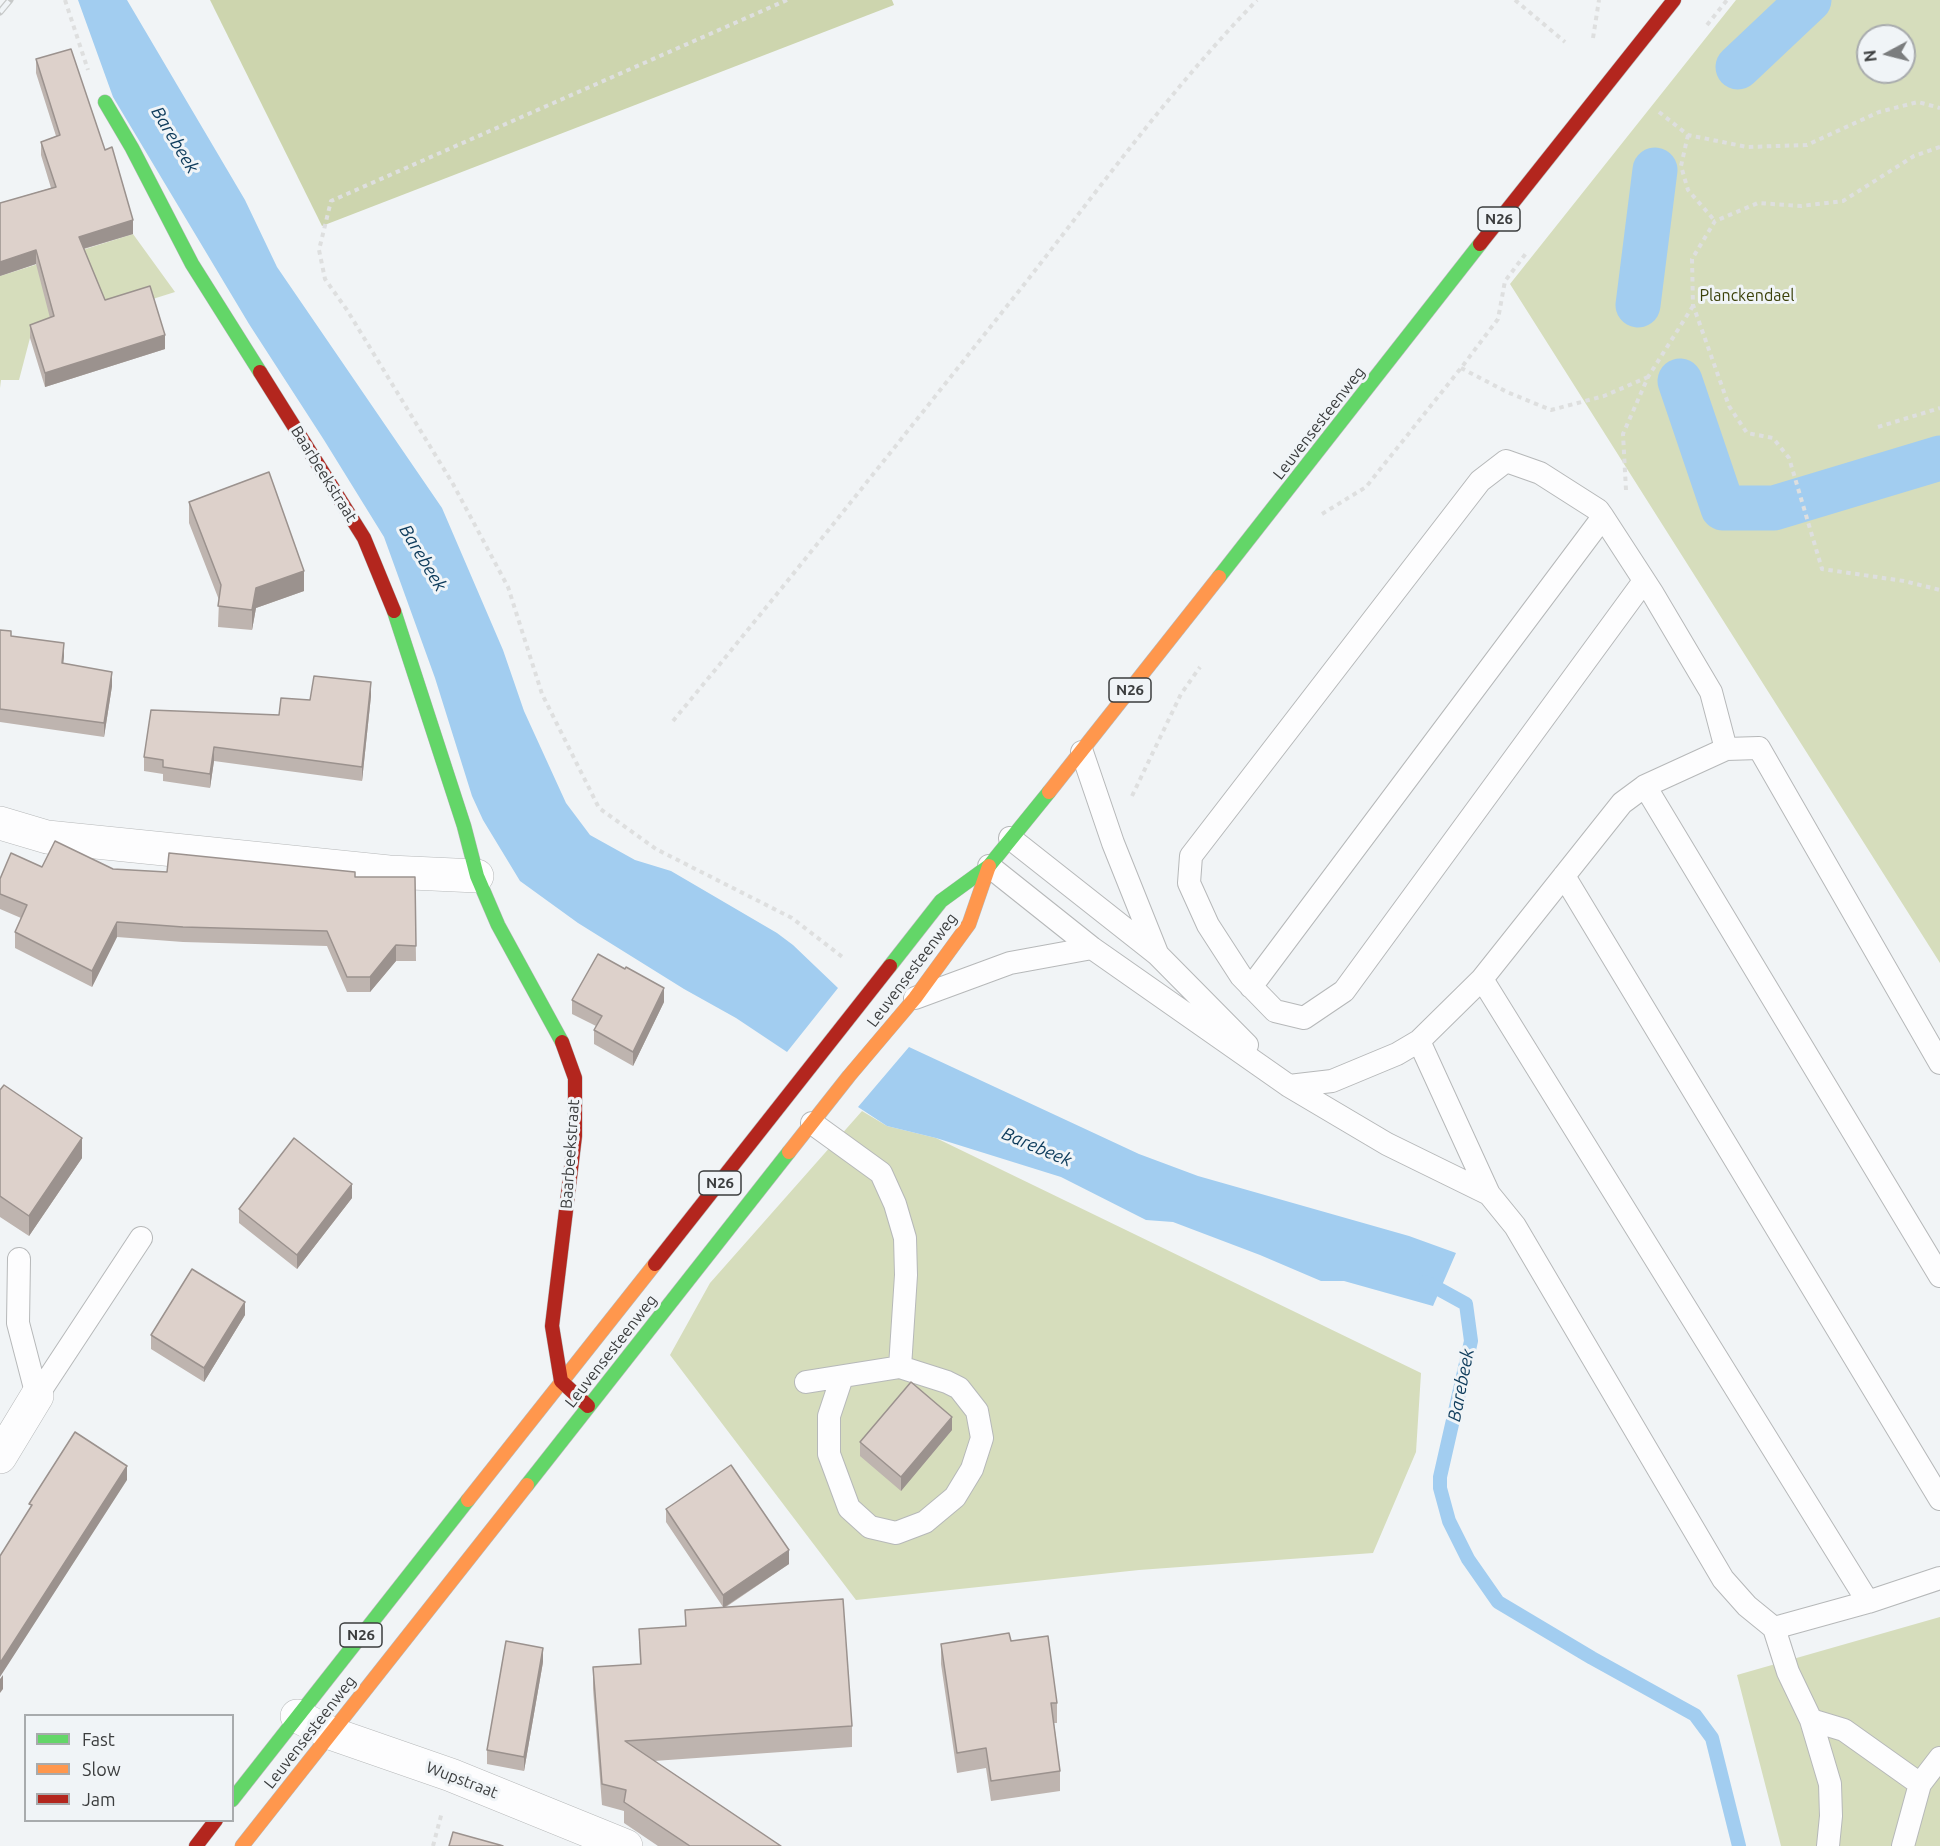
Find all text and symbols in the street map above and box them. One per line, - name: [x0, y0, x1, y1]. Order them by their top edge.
- north arrow: [1856, 24, 1916, 84]
- text: N: [1860, 49, 1880, 63]
- water label: Barebeek: [147, 103, 203, 177]
- road number: N26: [1478, 207, 1520, 231]
- park label: Planckendael: [1700, 286, 1794, 306]
- street label: Leuvensesteenweg: [1269, 363, 1369, 483]
- street label: Baarbeekstraat: [287, 422, 361, 526]
- water label: Barebeek: [395, 521, 451, 595]
- road number: N26: [1109, 678, 1151, 702]
- street label: Leuvensesteenweg: [863, 909, 961, 1031]
- street label: Baarbeekstraat: [557, 1099, 583, 1209]
- water label: Barebeek: [999, 1123, 1075, 1171]
- road number: N26: [699, 1171, 741, 1195]
- street label: Leuvensesteenweg: [561, 1291, 661, 1411]
- water label: Barebeek: [1443, 1347, 1479, 1423]
- road number: N26: [340, 1623, 382, 1647]
- street label: Leuvensesteenweg: [260, 1672, 360, 1792]
- legend: [24, 1714, 234, 1822]
- text: Fast: [82, 1729, 115, 1749]
- street label: Wupstraat: [423, 1758, 501, 1802]
- text: Slow: [82, 1759, 121, 1779]
- text: Jam: [82, 1789, 116, 1809]

